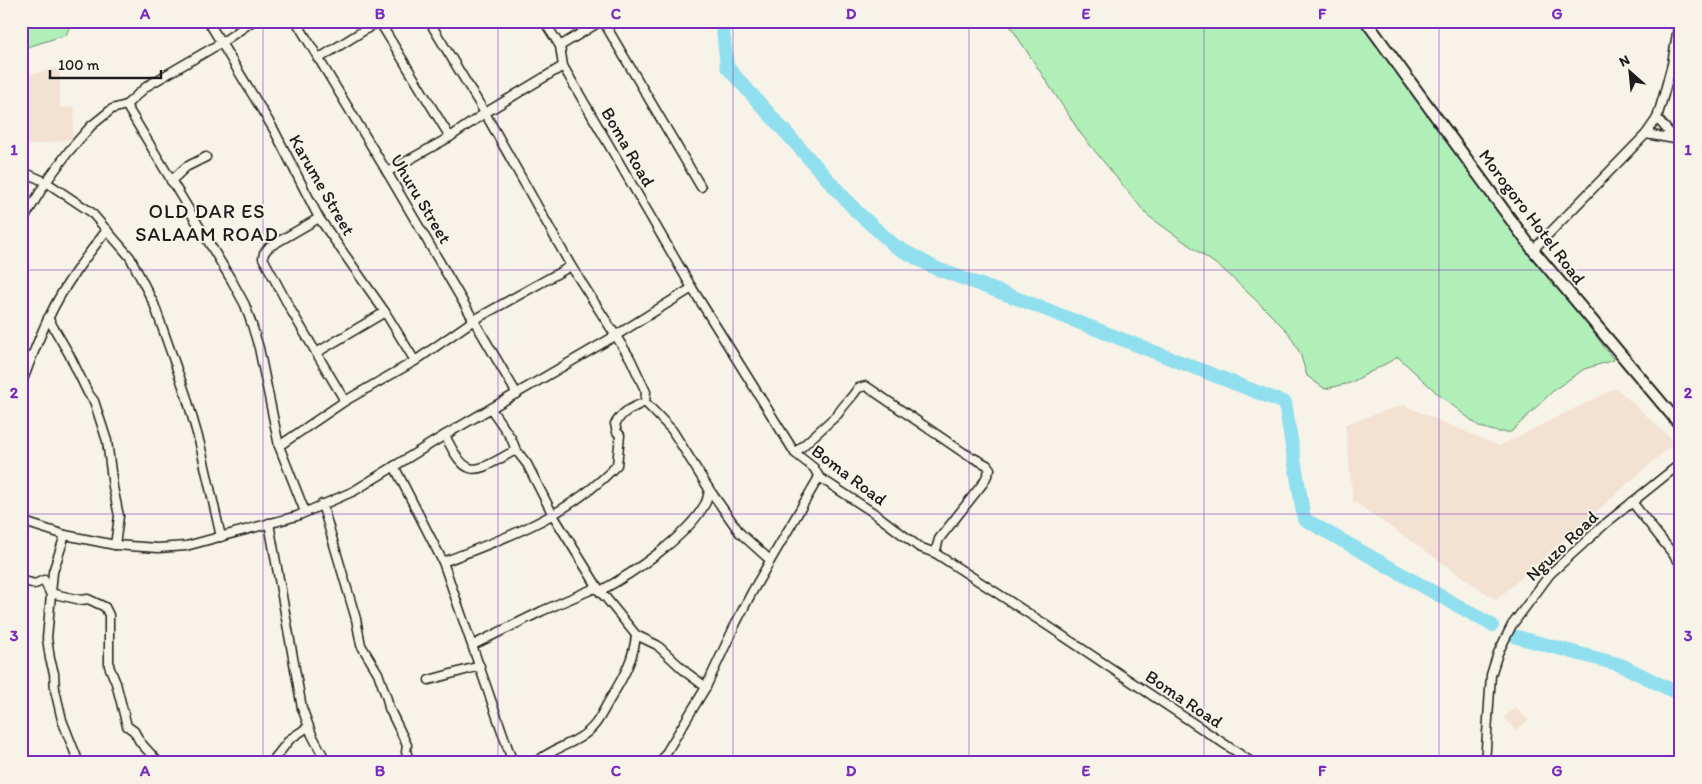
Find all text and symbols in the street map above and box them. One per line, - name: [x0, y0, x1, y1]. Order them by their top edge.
- text: A: [139, 4, 151, 23]
- text: B: [375, 4, 386, 23]
- text: C: [611, 4, 622, 23]
- text: D: [846, 4, 857, 23]
- text: E: [1082, 4, 1091, 23]
- text: F: [1318, 4, 1327, 23]
- text: G: [1551, 4, 1563, 23]
- scale bar: [50, 48, 161, 80]
- north arrow: [1604, 48, 1654, 98]
- text: N: [1616, 51, 1632, 71]
- text: 100 m: [58, 56, 100, 74]
- street label: Boma Road: [596, 103, 660, 191]
- street label: Karume Street: [284, 131, 360, 240]
- text: 1: [10, 140, 18, 159]
- text: 1: [1684, 140, 1692, 159]
- street label: Morogoro Hotel Road: [1474, 145, 1590, 289]
- street label: Uhuru Street: [386, 150, 456, 248]
- district label: OLD DAR ES SALAAM ROAD: [135, 199, 279, 246]
- text: 2: [10, 383, 19, 402]
- text: 2: [1684, 383, 1693, 402]
- street label: Boma Road: [807, 440, 891, 511]
- street label: Nguzo Road: [1521, 506, 1603, 586]
- text: 3: [10, 626, 19, 645]
- text: 3: [1684, 626, 1693, 645]
- street label: Boma Road: [1141, 665, 1227, 733]
- text: A: [139, 761, 151, 780]
- text: B: [375, 761, 386, 780]
- text: C: [611, 761, 622, 780]
- text: D: [846, 761, 857, 780]
- text: E: [1082, 761, 1091, 780]
- text: F: [1318, 761, 1327, 780]
- text: G: [1551, 761, 1563, 780]

